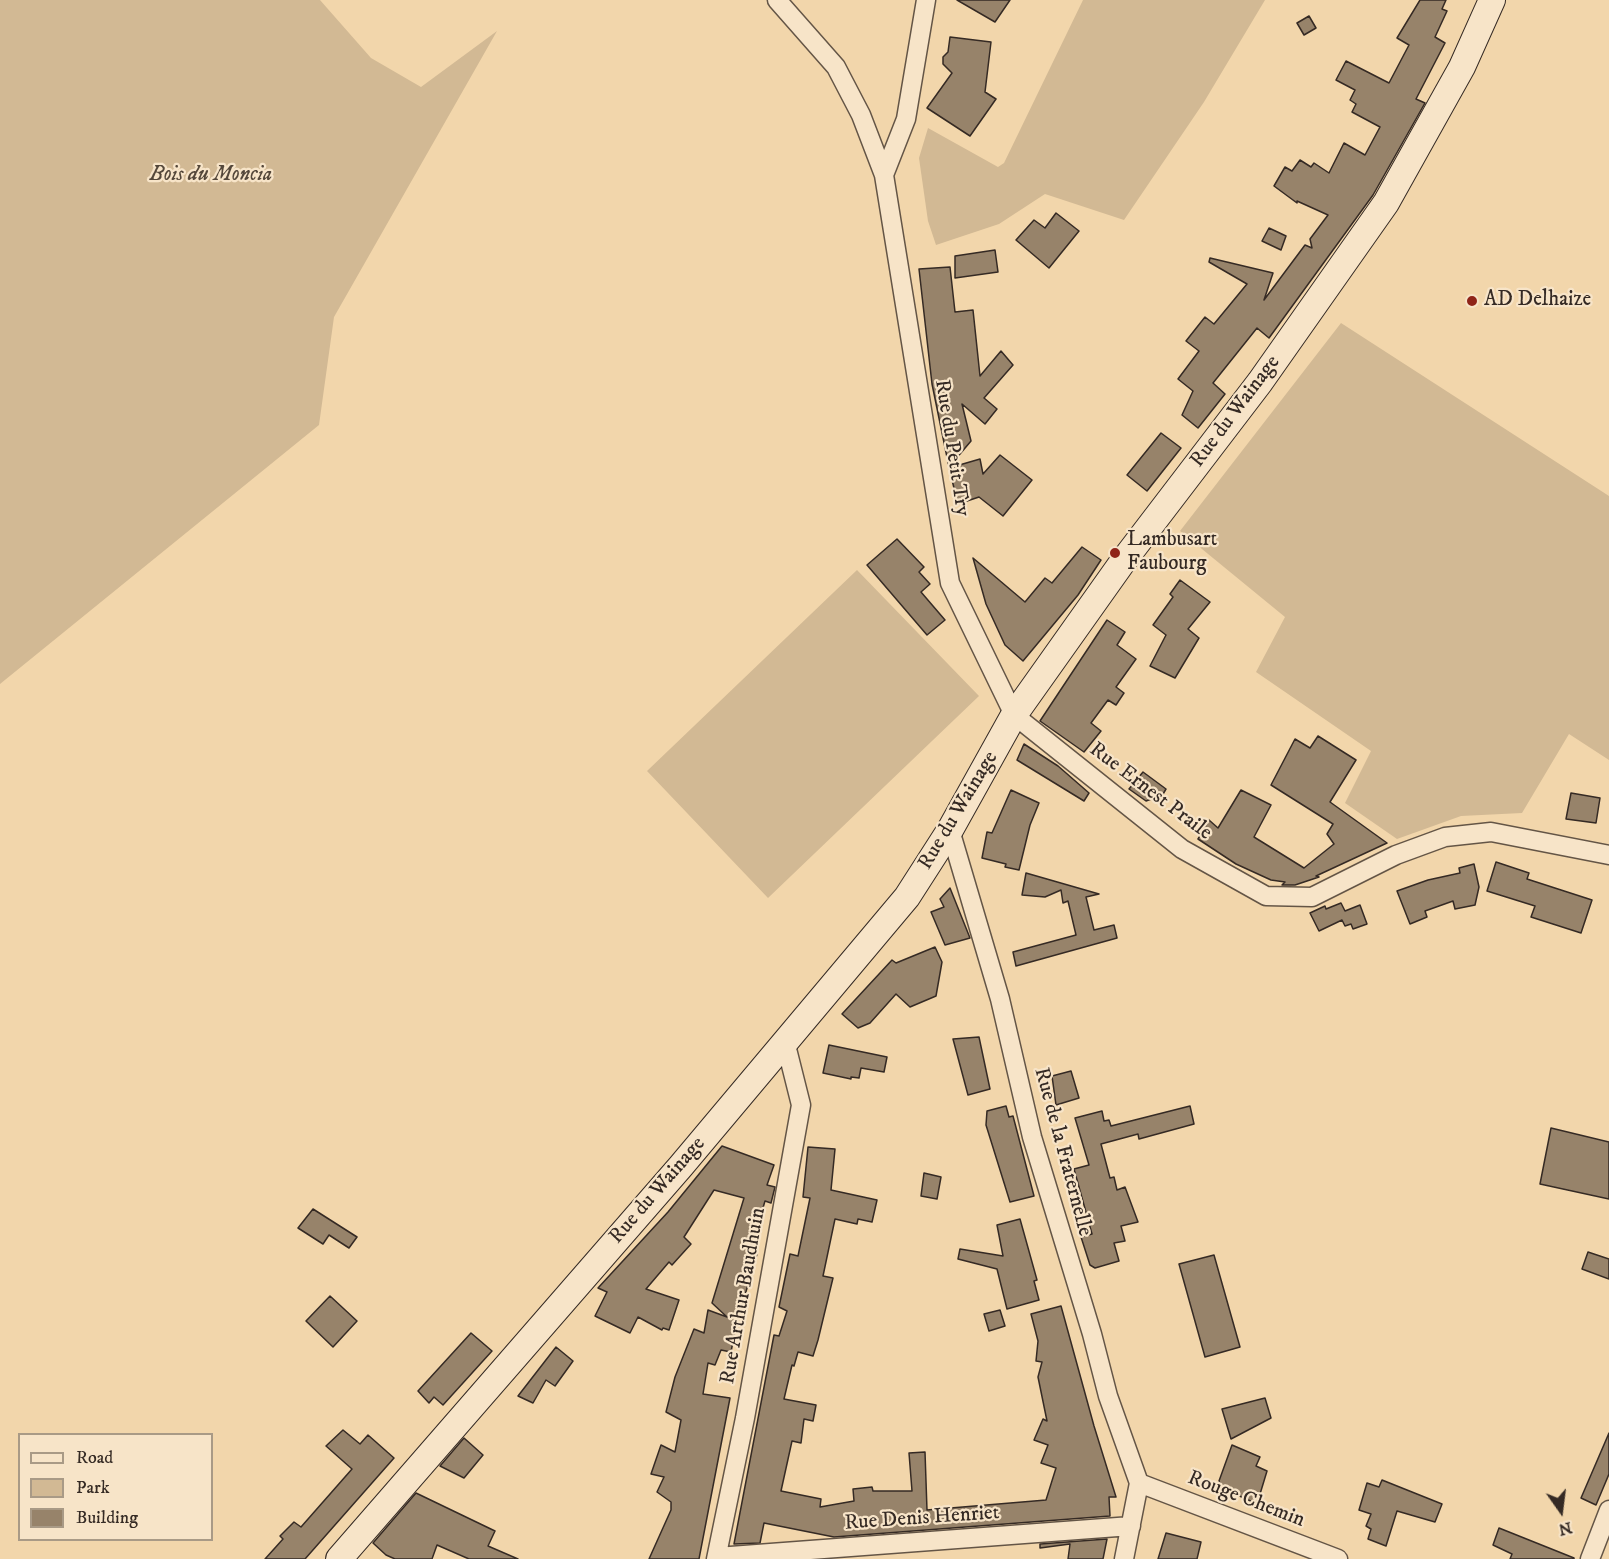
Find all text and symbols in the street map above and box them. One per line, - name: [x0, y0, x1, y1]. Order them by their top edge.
- park label: Bois du Moncia: [150, 163, 272, 189]
- place label: AD Delhaize: [1484, 288, 1591, 314]
- marker: AD Delhaize: [1465, 294, 1479, 308]
- street label: Rue du Wainage: [1186, 351, 1286, 473]
- street label: Rue du Petit Try: [928, 378, 974, 518]
- place label: Lambusart Faubourg: [1127, 528, 1217, 578]
- marker: Lambusart Faubourg: [1108, 546, 1122, 560]
- street label: Rue Ernest Praile: [1084, 738, 1216, 846]
- street label: Rue du Wainage: [914, 747, 1004, 875]
- street label: Rue de la Fraternelle: [1027, 1065, 1097, 1239]
- street label: Rue du Wainage: [605, 1132, 711, 1250]
- street label: Rue Arthur Baudhuin: [716, 1206, 772, 1386]
- legend: [18, 1433, 213, 1541]
- text: Road: [76, 1447, 113, 1469]
- street label: Rouge Chemin: [1184, 1466, 1308, 1534]
- text: Park: [76, 1477, 110, 1499]
- north arrow: [1531, 1481, 1591, 1541]
- street label: Rue Denis Henriet: [844, 1501, 1000, 1537]
- text: Building: [76, 1507, 138, 1529]
- text: N: [1557, 1517, 1574, 1540]

